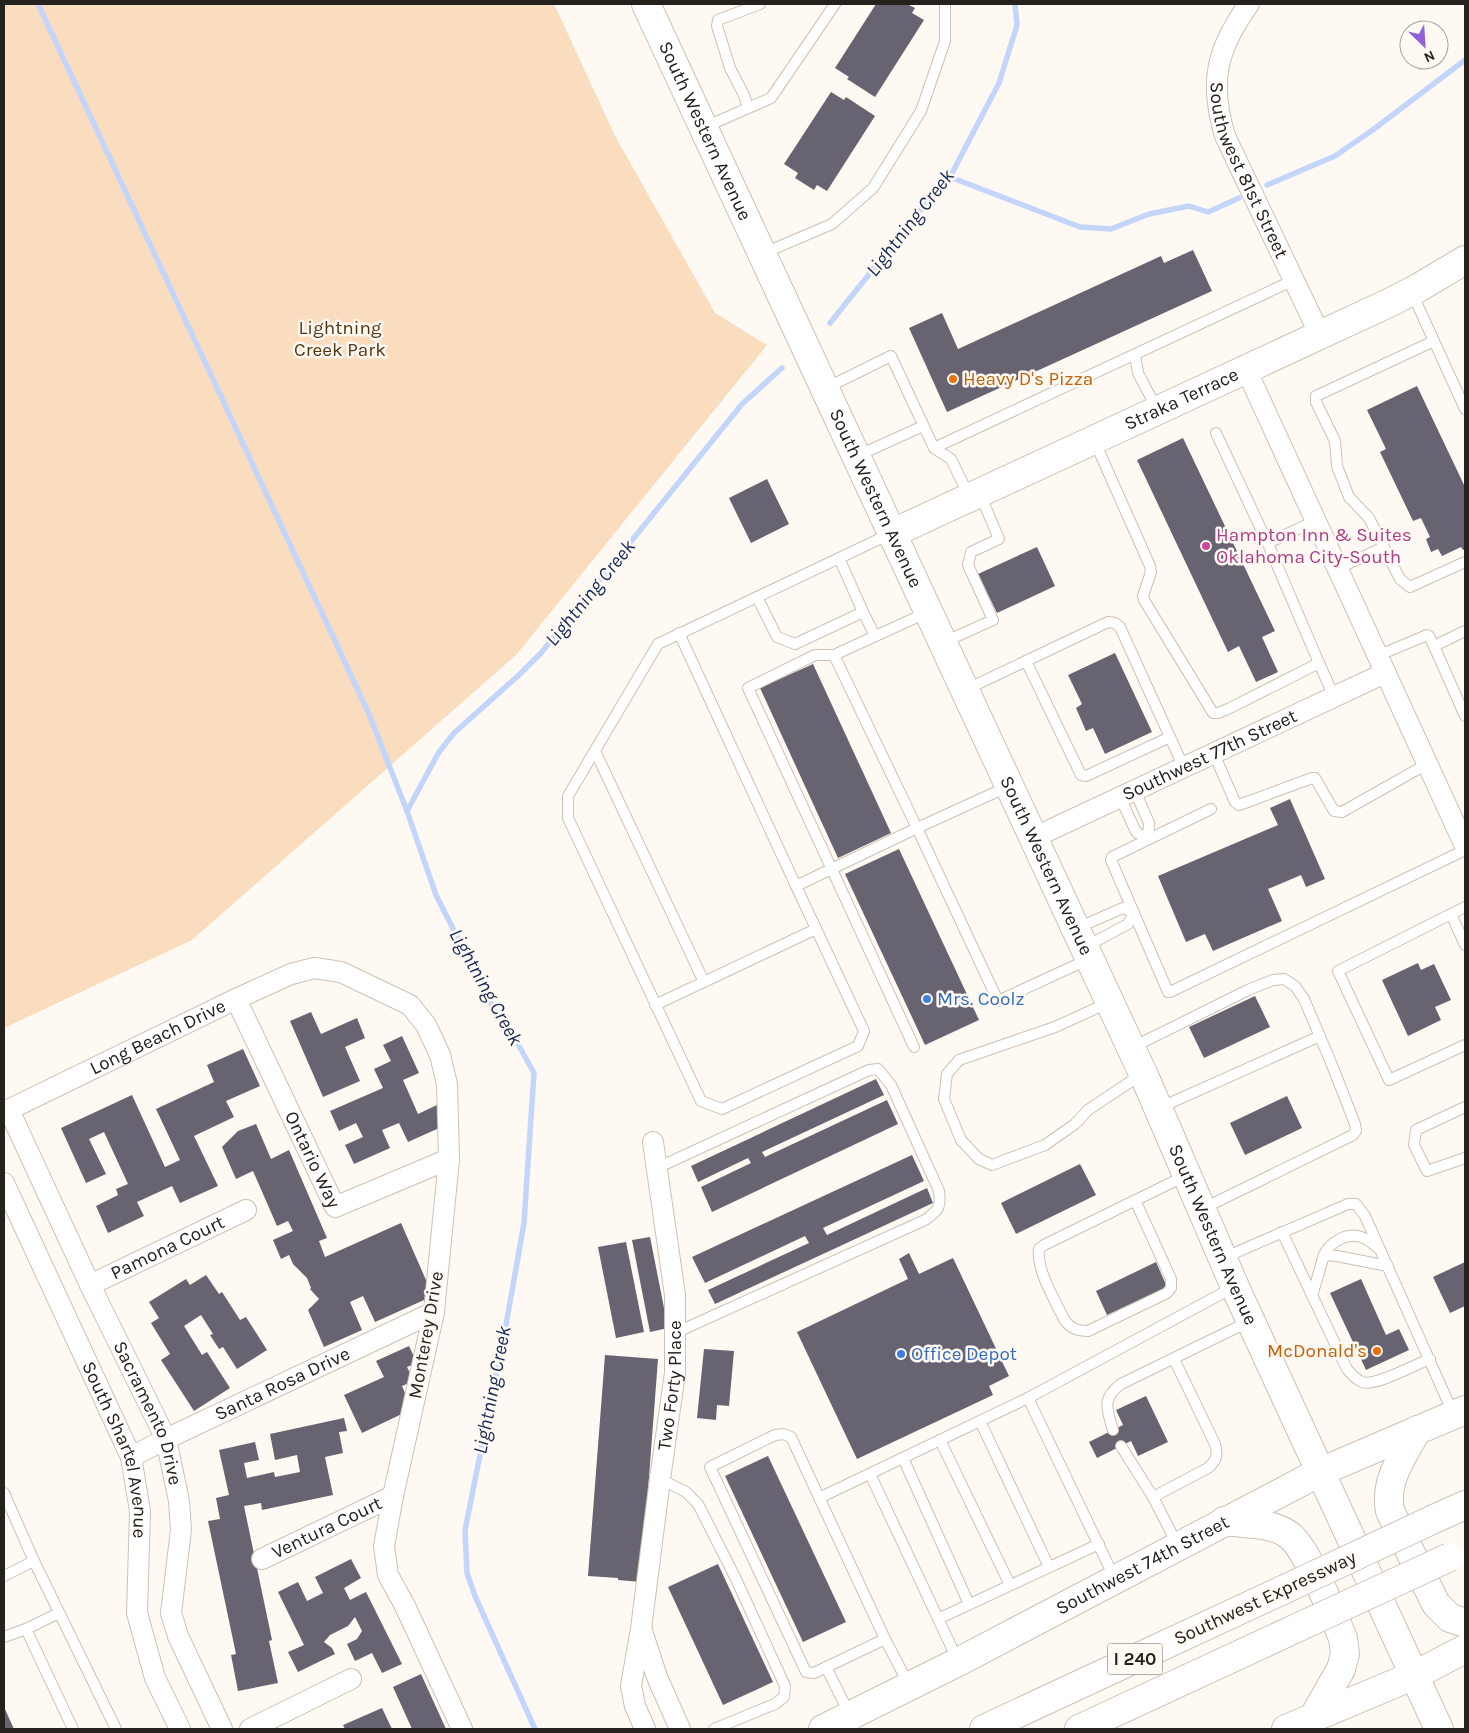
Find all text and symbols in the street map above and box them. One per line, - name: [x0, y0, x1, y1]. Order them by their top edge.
- north arrow: [1399, 20, 1449, 70]
- street label: South Western Avenue: [654, 38, 756, 224]
- text: N: [1421, 47, 1437, 66]
- street label: Southwest 81st Street: [1206, 82, 1293, 262]
- water label: Lightning Creek: [861, 164, 960, 281]
- park label: Lightning Creek Park: [294, 317, 386, 361]
- street label: Straka Terrace: [1121, 363, 1242, 435]
- place label: Heavy D's Pizza: [963, 368, 1093, 390]
- marker: Heavy D's Pizza: [947, 373, 959, 385]
- street label: South Western Avenue: [825, 405, 927, 591]
- place label: Hampton Inn & Suites Oklahoma City-South: [1216, 524, 1412, 568]
- water label: Lightning Creek: [540, 535, 640, 651]
- marker: Hampton Inn & Suites Oklahoma City-South: [1200, 540, 1212, 552]
- street label: Southwest 77th Street: [1119, 705, 1300, 806]
- street label: South Western Avenue: [995, 772, 1097, 959]
- water label: Lightning Creek: [444, 925, 528, 1050]
- place label: Mrs. Coolz: [937, 988, 1025, 1010]
- marker: Mrs. Coolz: [921, 993, 933, 1005]
- street label: Long Beach Drive: [86, 995, 229, 1079]
- street label: Ontario Way: [280, 1108, 345, 1212]
- street label: South Western Avenue: [1164, 1141, 1262, 1329]
- street label: Pamona Court: [107, 1211, 228, 1284]
- street label: Monterey Drive: [404, 1269, 448, 1401]
- street label: Two Forty Place: [653, 1320, 686, 1452]
- water label: Lightning Creek: [468, 1323, 516, 1456]
- street label: Sacramento Drive: [108, 1337, 186, 1487]
- place label: McDonald's: [1267, 1340, 1367, 1362]
- street label: Santa Rosa Drive: [211, 1342, 353, 1425]
- place label: Office Depot: [911, 1343, 1017, 1365]
- marker: McDonald's: [1371, 1345, 1383, 1357]
- marker: Office Depot: [895, 1348, 907, 1360]
- street label: South Shartel Avenue: [77, 1358, 151, 1539]
- street label: Ventura Court: [268, 1492, 385, 1564]
- street label: Southwest 74th Street: [1052, 1511, 1233, 1620]
- street label: Southwest Expressway: [1170, 1546, 1360, 1650]
- road number: I 240: [1108, 1644, 1162, 1675]

